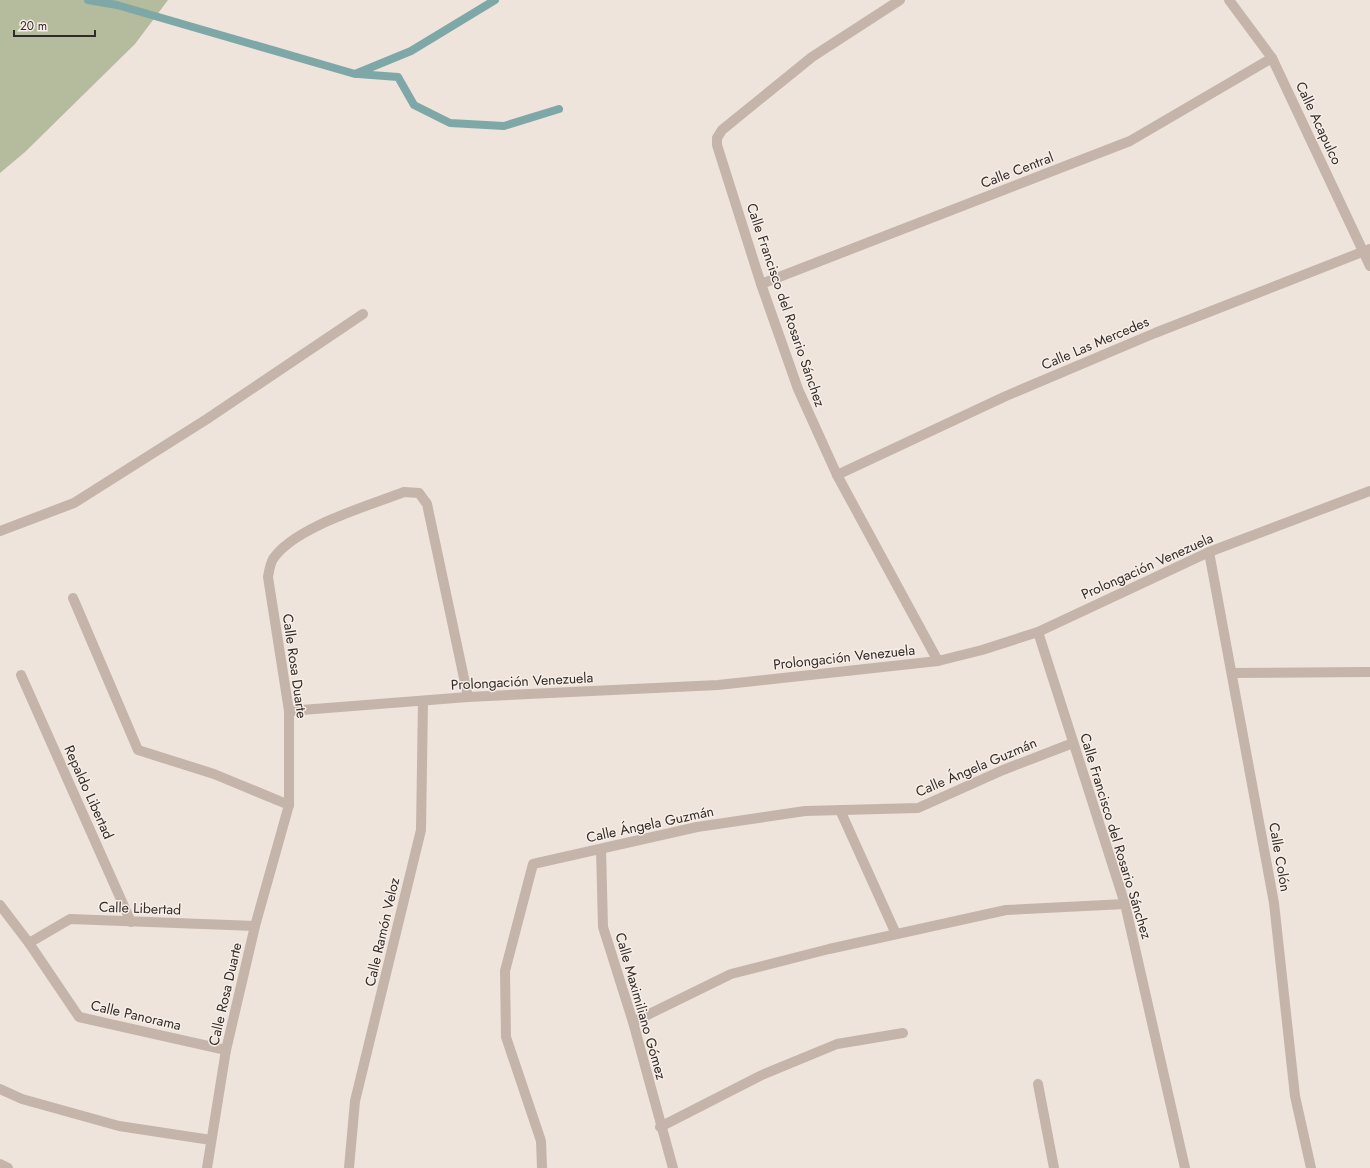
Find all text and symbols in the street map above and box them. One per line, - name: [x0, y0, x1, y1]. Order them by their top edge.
- scale bar: [14, 12, 95, 38]
- text: 20 m: [20, 17, 47, 35]
- street label: Calle Acapulco: [1291, 78, 1347, 168]
- street label: Calle Central: [978, 147, 1056, 193]
- street label: Calle Francisco del Rosario Sánchez: [742, 200, 831, 410]
- street label: Calle Las Mercedes: [1038, 311, 1152, 375]
- street label: Prolongación Venezuela: [1078, 528, 1216, 604]
- street label: Calle Rosa Duarte: [278, 613, 312, 719]
- street label: Prolongación Venezuela: [772, 640, 916, 674]
- street label: Prolongación Venezuela: [450, 667, 594, 695]
- street label: Calle Francisco del Rosario Sánchez: [1075, 731, 1157, 942]
- street label: Calle Ángela Guzmán: [912, 732, 1040, 802]
- street label: Repaldo Libertad: [59, 742, 119, 842]
- street label: Calle Ángela Guzmán: [584, 801, 716, 847]
- street label: Calle Colón: [1264, 821, 1296, 893]
- street label: Calle Ramón Veloz: [360, 875, 404, 988]
- street label: Calle Libertad: [99, 897, 181, 919]
- street label: Calle Maximiliano Gómez: [610, 930, 672, 1082]
- street label: Calle Rosa Duarte: [203, 940, 247, 1048]
- street label: Calle Panorama: [89, 995, 183, 1035]

